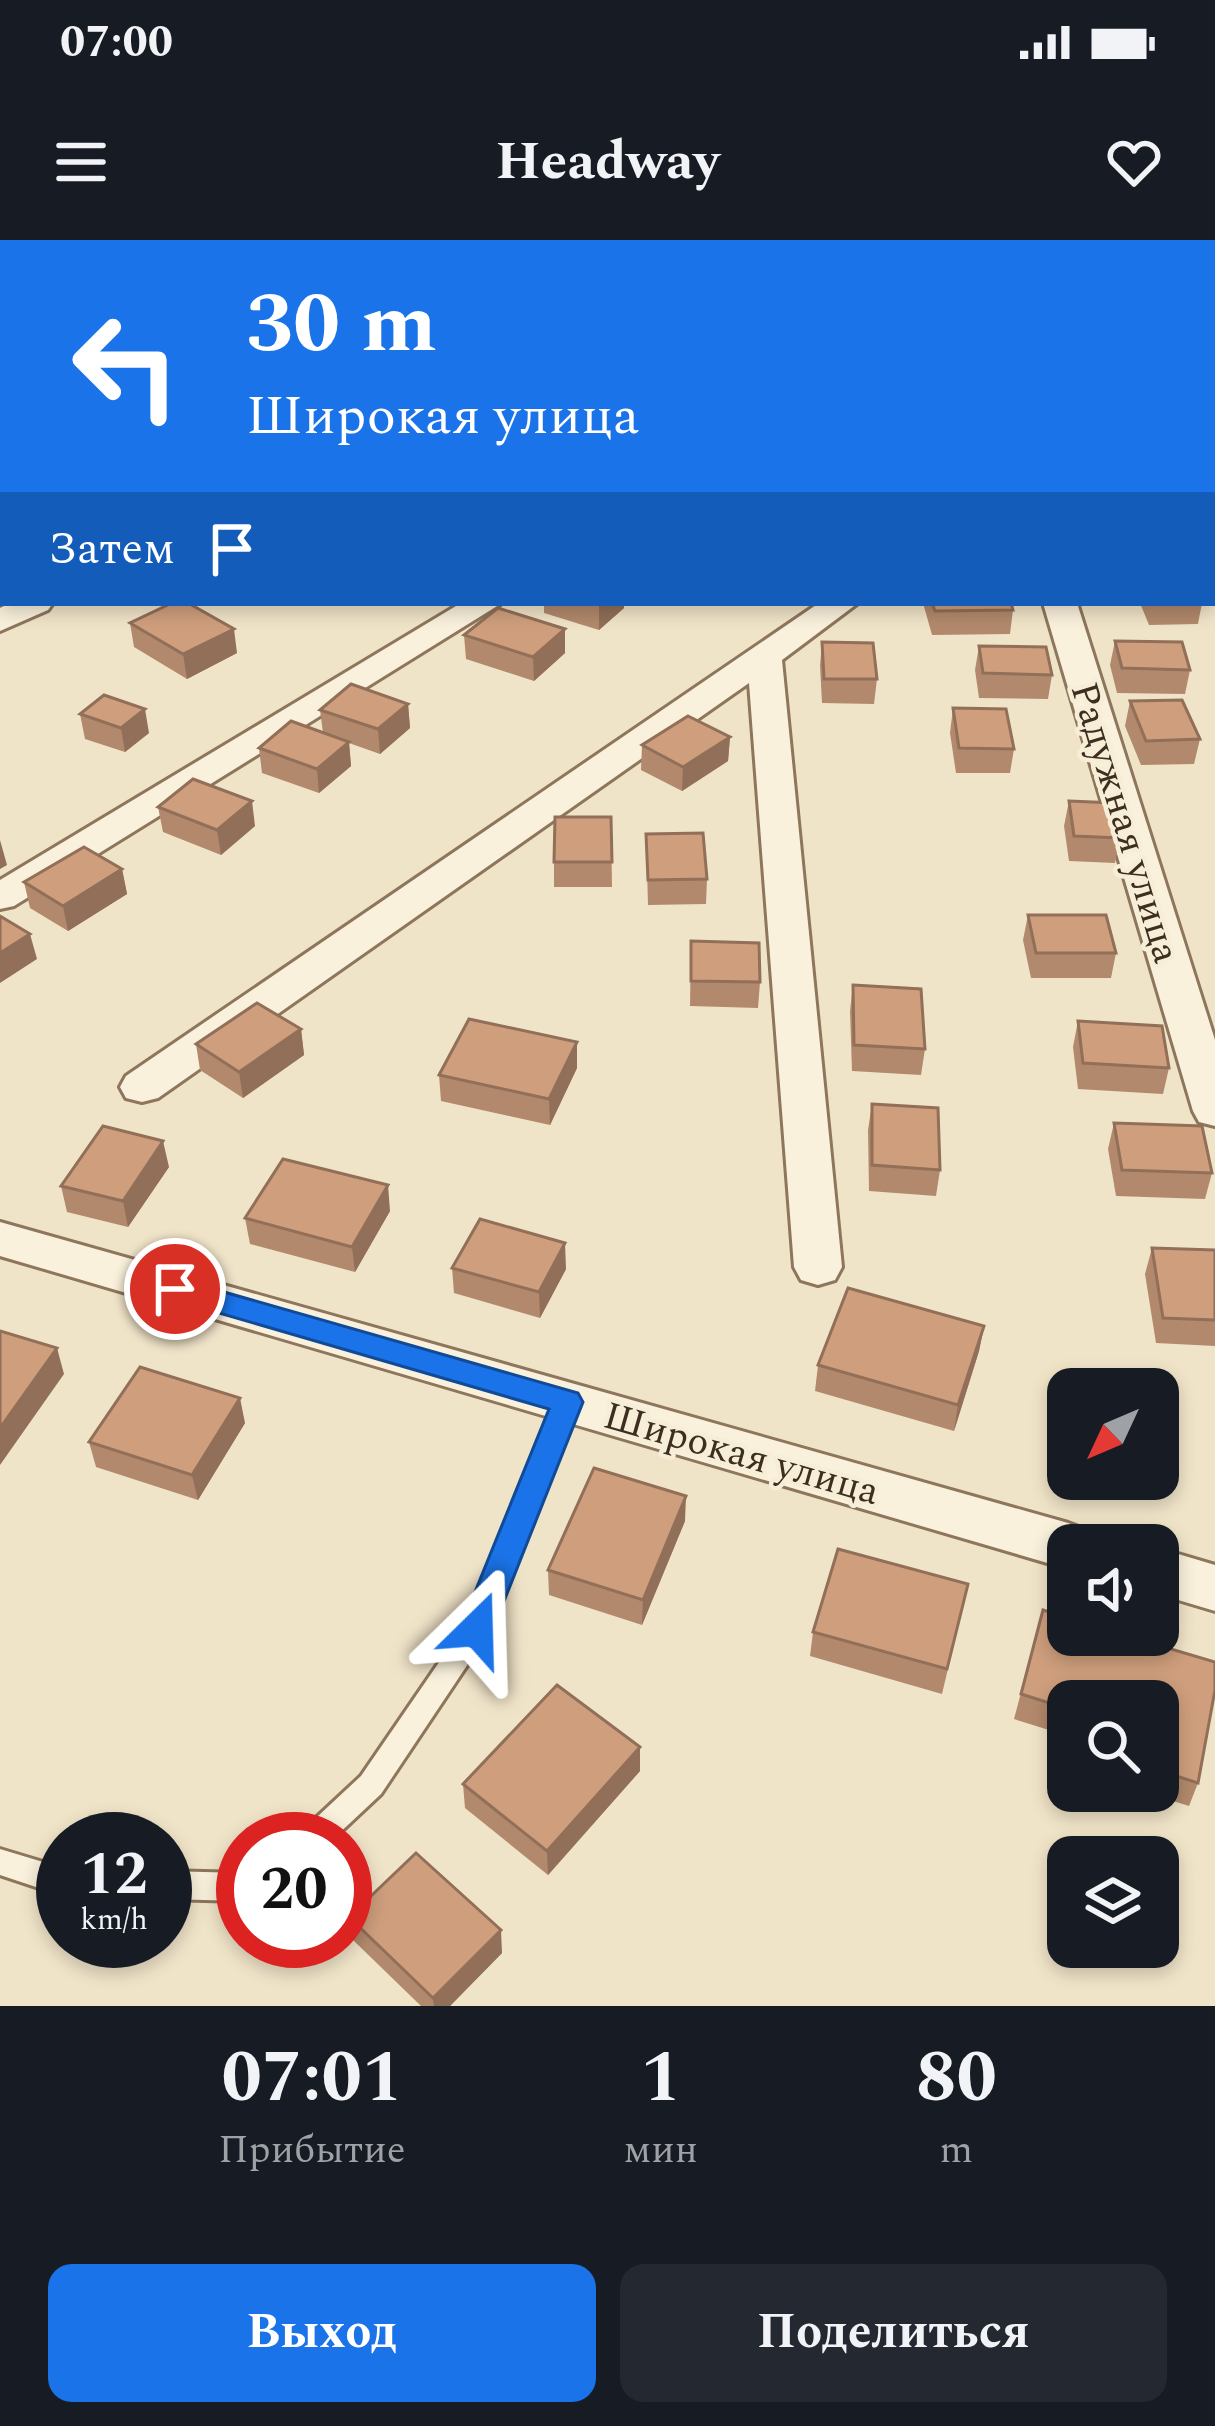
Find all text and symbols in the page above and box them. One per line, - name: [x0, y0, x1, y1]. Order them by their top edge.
- text: 07:00: [60, 8, 173, 77]
- text: Headway: [495, 121, 720, 203]
- icon: menu: [48, 129, 114, 195]
- icon: heart: [1101, 129, 1167, 195]
- text: 30 m: [246, 261, 437, 389]
- icon: left: [48, 288, 204, 444]
- text: Широкая улица: [246, 376, 639, 458]
- text: Затем: [48, 515, 175, 584]
- icon: arrive: [199, 516, 265, 582]
- street label: Радужная улица: [1054, 675, 1195, 971]
- pin: [124, 1238, 226, 1340]
- icon: arrive: [142, 1256, 208, 1322]
- north arrow: [1047, 1368, 1179, 1500]
- map controls: [1047, 1368, 1179, 1968]
- street label: Широкая улица: [597, 1387, 886, 1522]
- button: sound: [1047, 1524, 1179, 1656]
- position arrow: [414, 1566, 540, 1692]
- button: search: [1047, 1680, 1179, 1812]
- speed limit sign: 20: [216, 1812, 372, 1968]
- text: 12: [80, 1829, 148, 1921]
- button: layers: [1047, 1836, 1179, 1968]
- text: km/h: [80, 1897, 148, 1943]
- text: 07:01: [221, 2024, 402, 2133]
- text: 1: [641, 2024, 681, 2133]
- text: 80: [916, 2024, 997, 2133]
- text: Прибытие: [218, 2121, 406, 2180]
- text: мин: [624, 2121, 698, 2180]
- text: m: [940, 2121, 973, 2180]
- button: Выход: [48, 2264, 596, 2402]
- button: Поделиться: [620, 2264, 1167, 2402]

